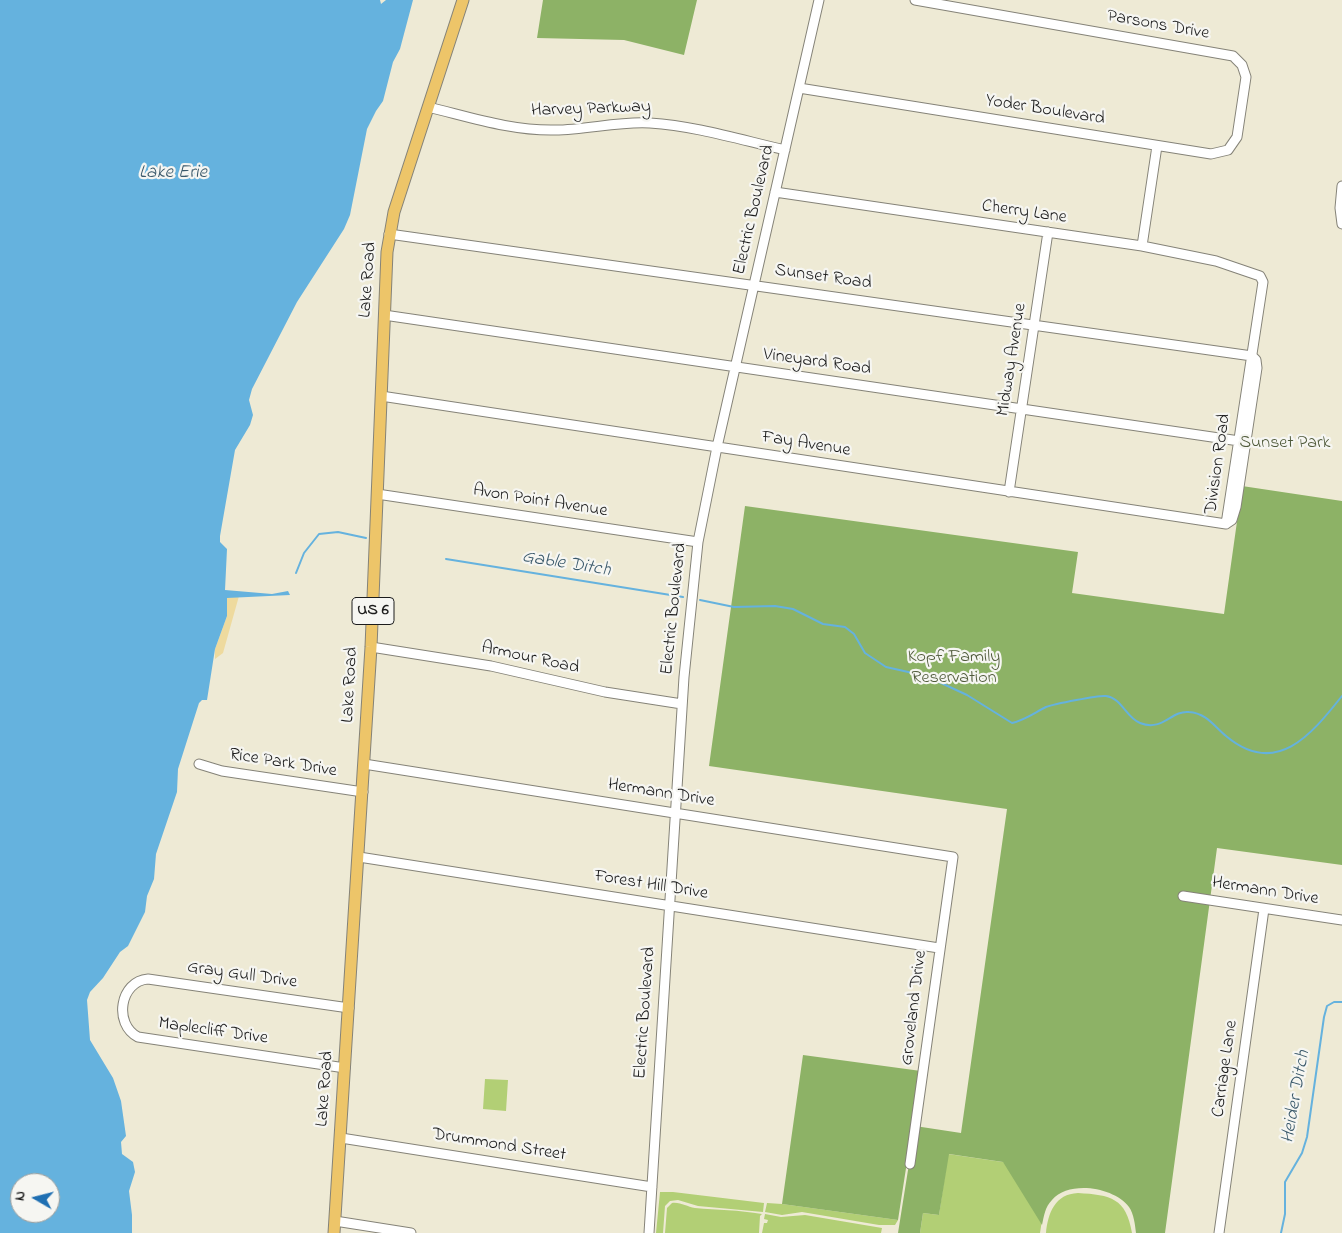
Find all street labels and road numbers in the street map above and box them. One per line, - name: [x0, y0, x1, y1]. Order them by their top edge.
- street label: Parsons Drive: [1105, 6, 1211, 46]
- street label: Yoder Boulevard: [984, 91, 1106, 131]
- street label: Harvey Parkway: [531, 97, 651, 123]
- street label: Electric Boulevard: [730, 143, 780, 277]
- street label: Cherry Lane: [980, 196, 1068, 230]
- street label: Lake Road: [356, 241, 382, 319]
- street label: Sunset Road: [773, 261, 873, 295]
- street label: Midway Avenue: [993, 302, 1033, 418]
- street label: Vineyard Road: [762, 345, 872, 381]
- street label: Division Road: [1201, 413, 1237, 515]
- street label: Fay Avenue: [760, 427, 852, 463]
- street label: Avon Point Avenue: [471, 481, 609, 523]
- street label: Electric Boulevard: [657, 542, 693, 676]
- road number: US 6: [352, 598, 394, 624]
- street label: Armour Road: [479, 638, 581, 680]
- street label: Lake Road: [338, 646, 364, 724]
- street label: Rice Park Drive: [228, 745, 338, 783]
- street label: Hermann Drive: [606, 775, 716, 813]
- street label: Forest Hill Drive: [593, 866, 709, 906]
- street label: Hermann Drive: [1210, 873, 1320, 911]
- street label: Electric Boulevard: [631, 946, 661, 1080]
- street label: Groveland Drive: [897, 949, 933, 1067]
- street label: Gray Gull Drive: [186, 958, 298, 994]
- street label: Maplecliff Drive: [157, 1014, 269, 1050]
- street label: Carriage Lane: [1209, 1019, 1243, 1119]
- street label: Lake Road: [313, 1050, 339, 1128]
- street label: Drummond Street: [431, 1125, 567, 1167]

